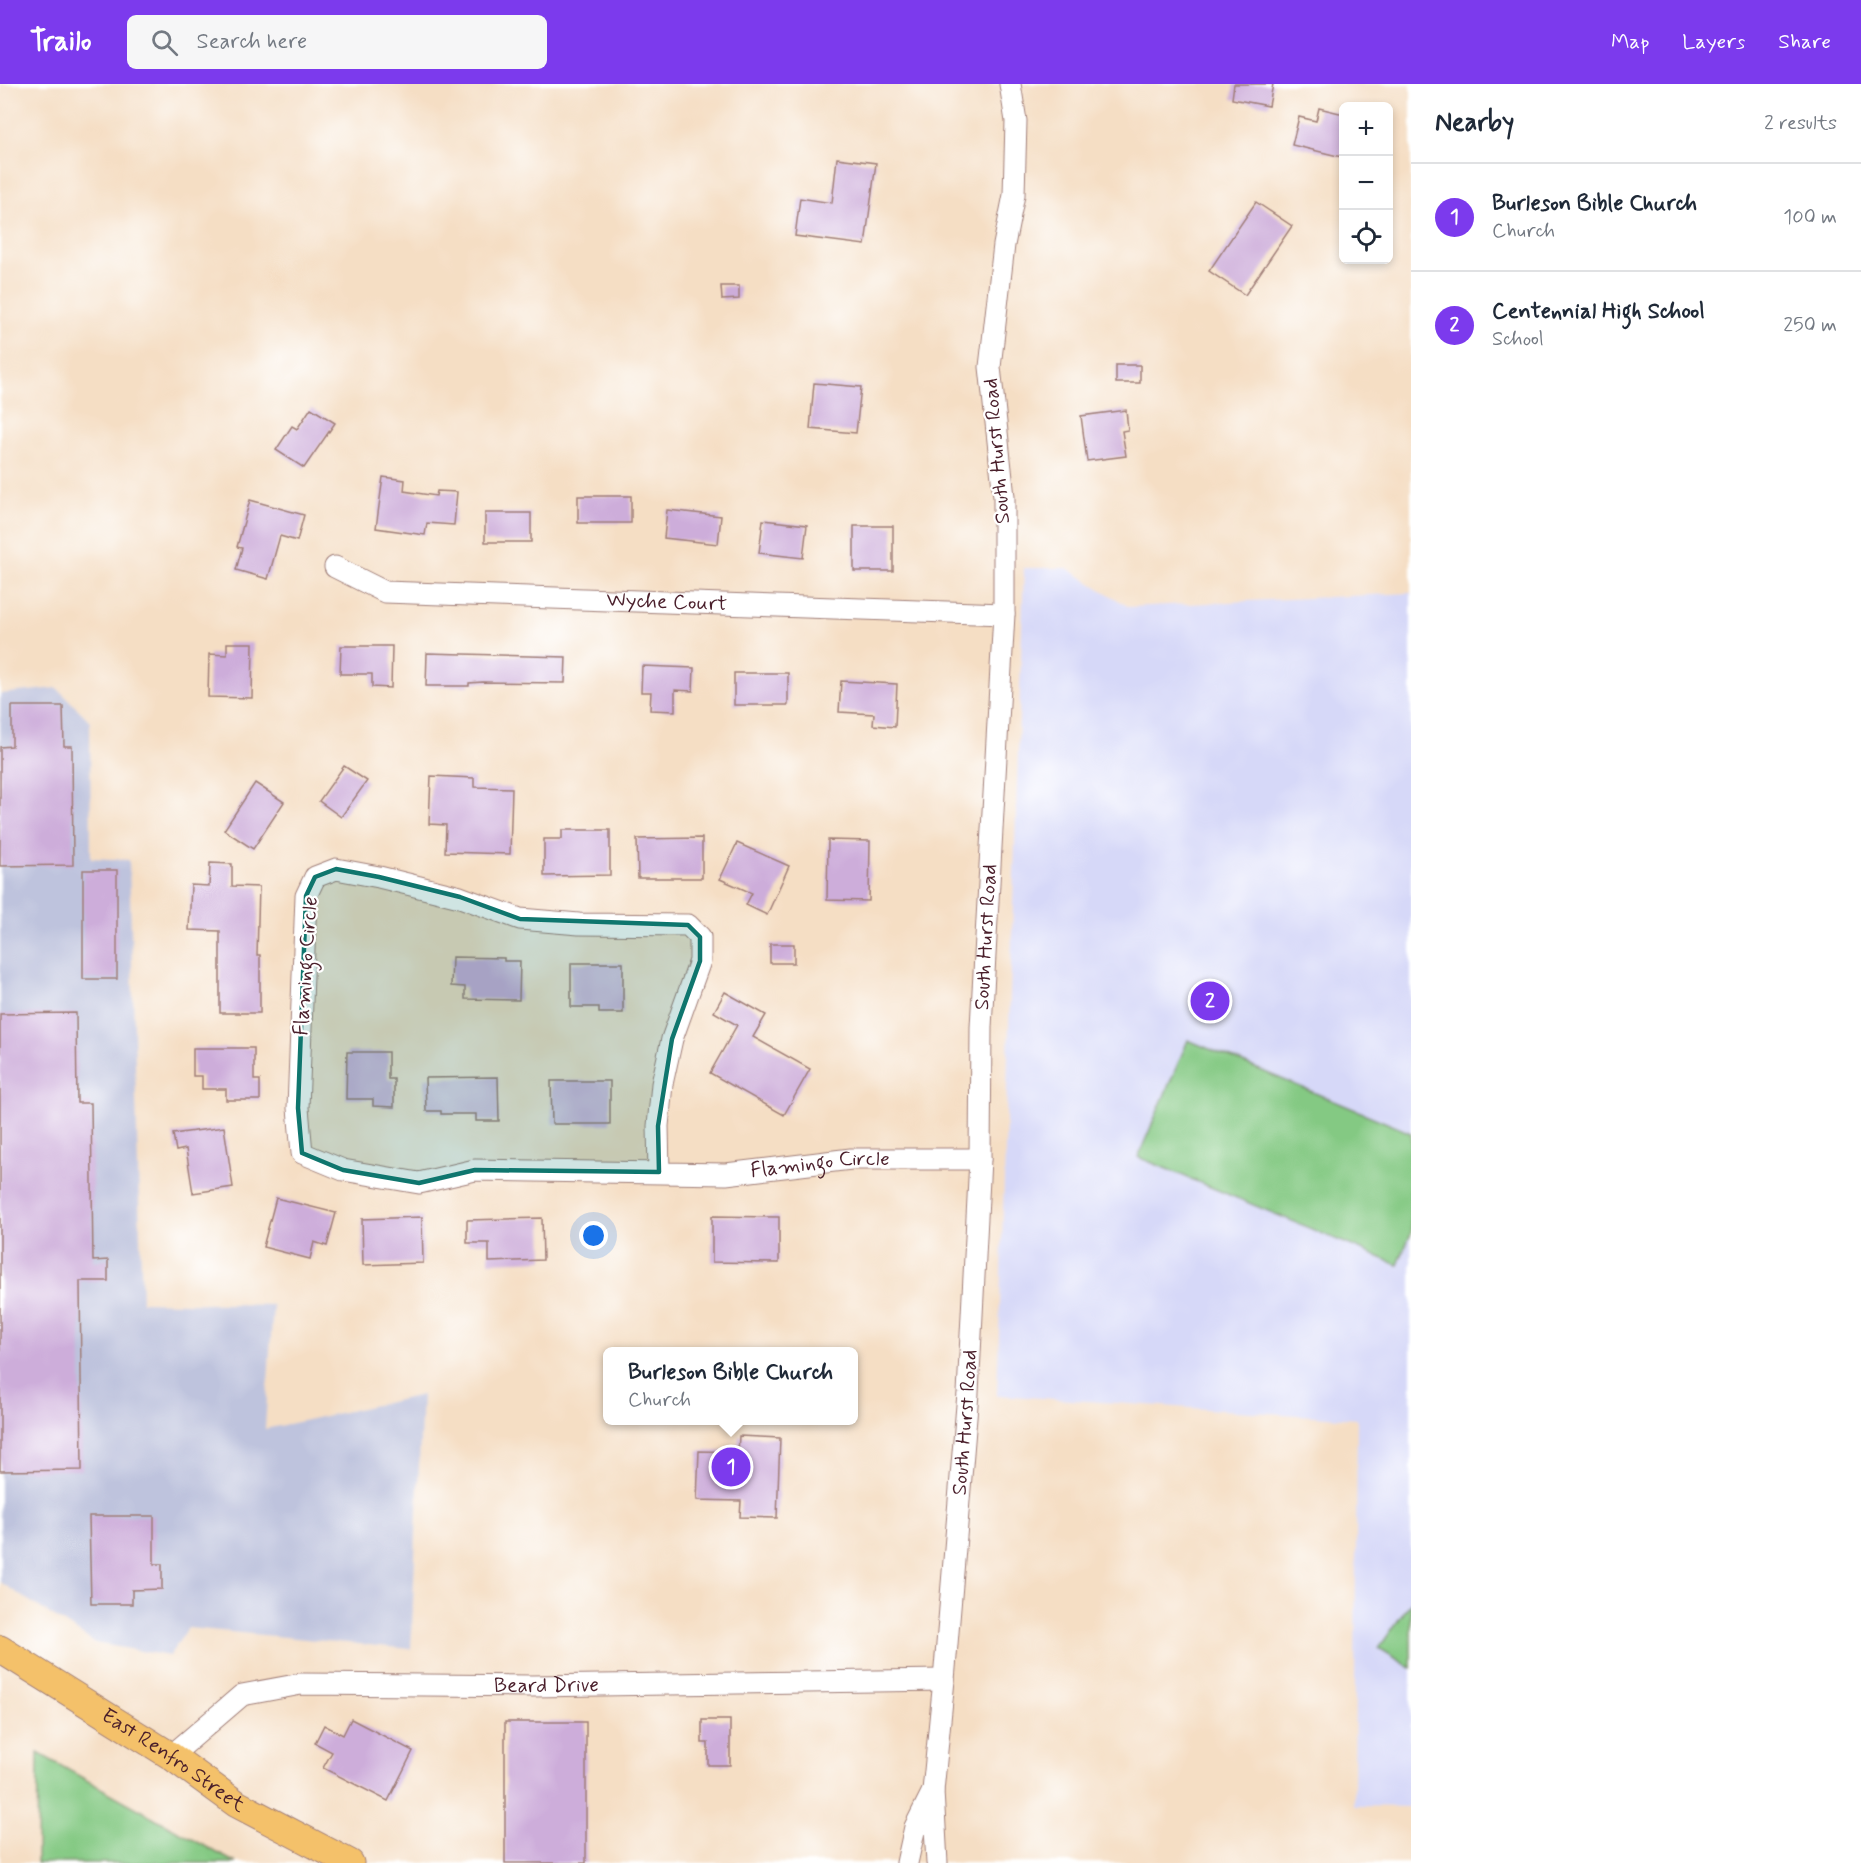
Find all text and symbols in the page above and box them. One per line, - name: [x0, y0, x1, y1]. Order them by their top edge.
- search box: [127, 15, 547, 69]
- text: Trailo: [30, 24, 91, 61]
- icon: search: [148, 26, 181, 59]
- text: Search here: [196, 28, 307, 56]
- text: Map: [1611, 28, 1649, 56]
- text: Layers: [1682, 28, 1745, 56]
- text: Share: [1778, 28, 1831, 56]
- map controls: [1339, 102, 1393, 264]
- button: +: [1339, 102, 1393, 156]
- text: Nearby: [1435, 106, 1514, 140]
- text: 2 results: [1764, 110, 1837, 137]
- button: −: [1339, 156, 1393, 210]
- text: Burleson Bible Church: [1492, 190, 1697, 218]
- text: 1: [1450, 204, 1459, 231]
- text: 100 m: [1783, 204, 1837, 231]
- button: locate: [1339, 210, 1393, 264]
- text: Church: [1492, 218, 1555, 245]
- text: Centennial High School: [1492, 298, 1705, 326]
- text: 2: [1450, 312, 1459, 339]
- text: 250 m: [1783, 312, 1837, 339]
- text: School: [1492, 326, 1544, 353]
- street label: South Hurst Road: [977, 377, 1017, 525]
- street label: Wyche Court: [606, 586, 728, 618]
- street label: South Hurst Road: [968, 863, 1004, 1011]
- street label: Flamingo Circle: [287, 895, 327, 1037]
- pin: 2: [1190, 978, 1230, 1024]
- street label: Flamingo Circle: [749, 1145, 890, 1185]
- your location: [579, 1221, 608, 1250]
- popup: [603, 1347, 858, 1425]
- street label: South Hurst Road: [945, 1349, 984, 1497]
- text: Burleson Bible Church: [628, 1359, 833, 1387]
- text: Church: [628, 1387, 691, 1414]
- pin: 1: [712, 1444, 750, 1490]
- street label: Beard Drive: [494, 1671, 599, 1700]
- street label: East Renfro Street: [96, 1702, 250, 1820]

